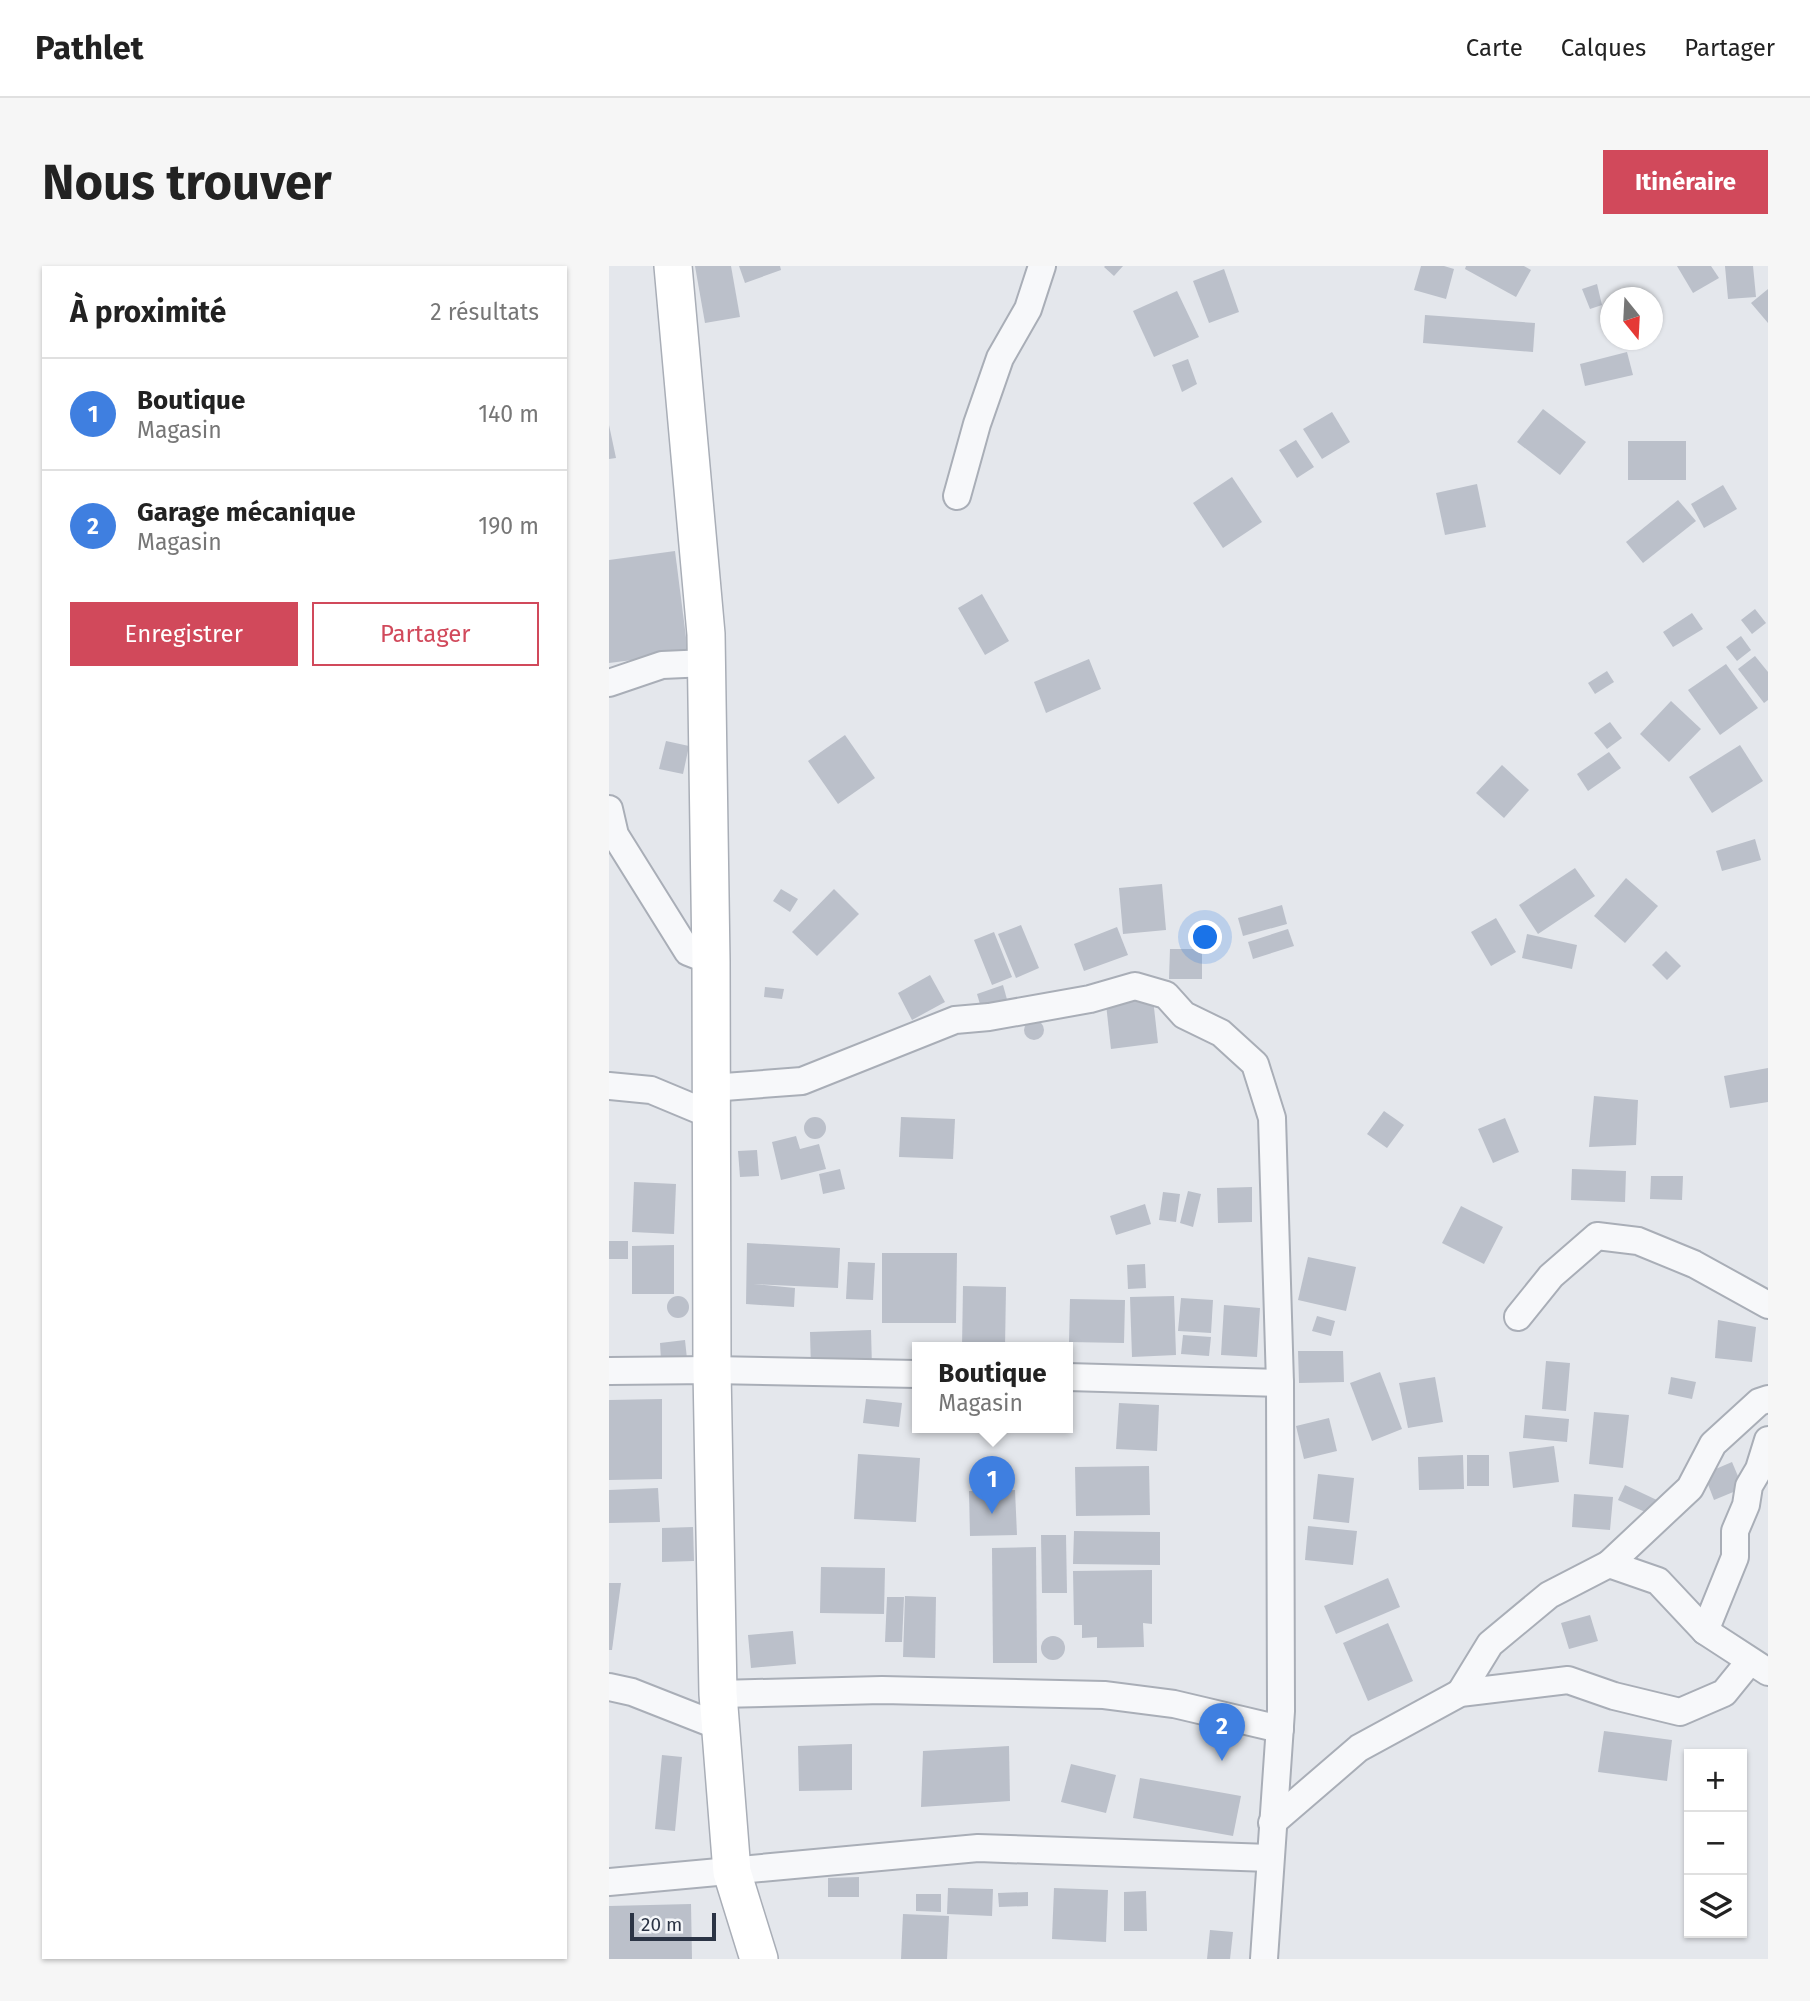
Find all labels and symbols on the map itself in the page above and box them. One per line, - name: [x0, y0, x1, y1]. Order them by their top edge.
- north arrow: [1600, 287, 1663, 350]
- your location: [1188, 920, 1222, 954]
- pin: 1: [969, 1456, 1015, 1514]
- pin: 2: [1199, 1703, 1245, 1761]
- scale bar: [630, 1910, 716, 1942]

